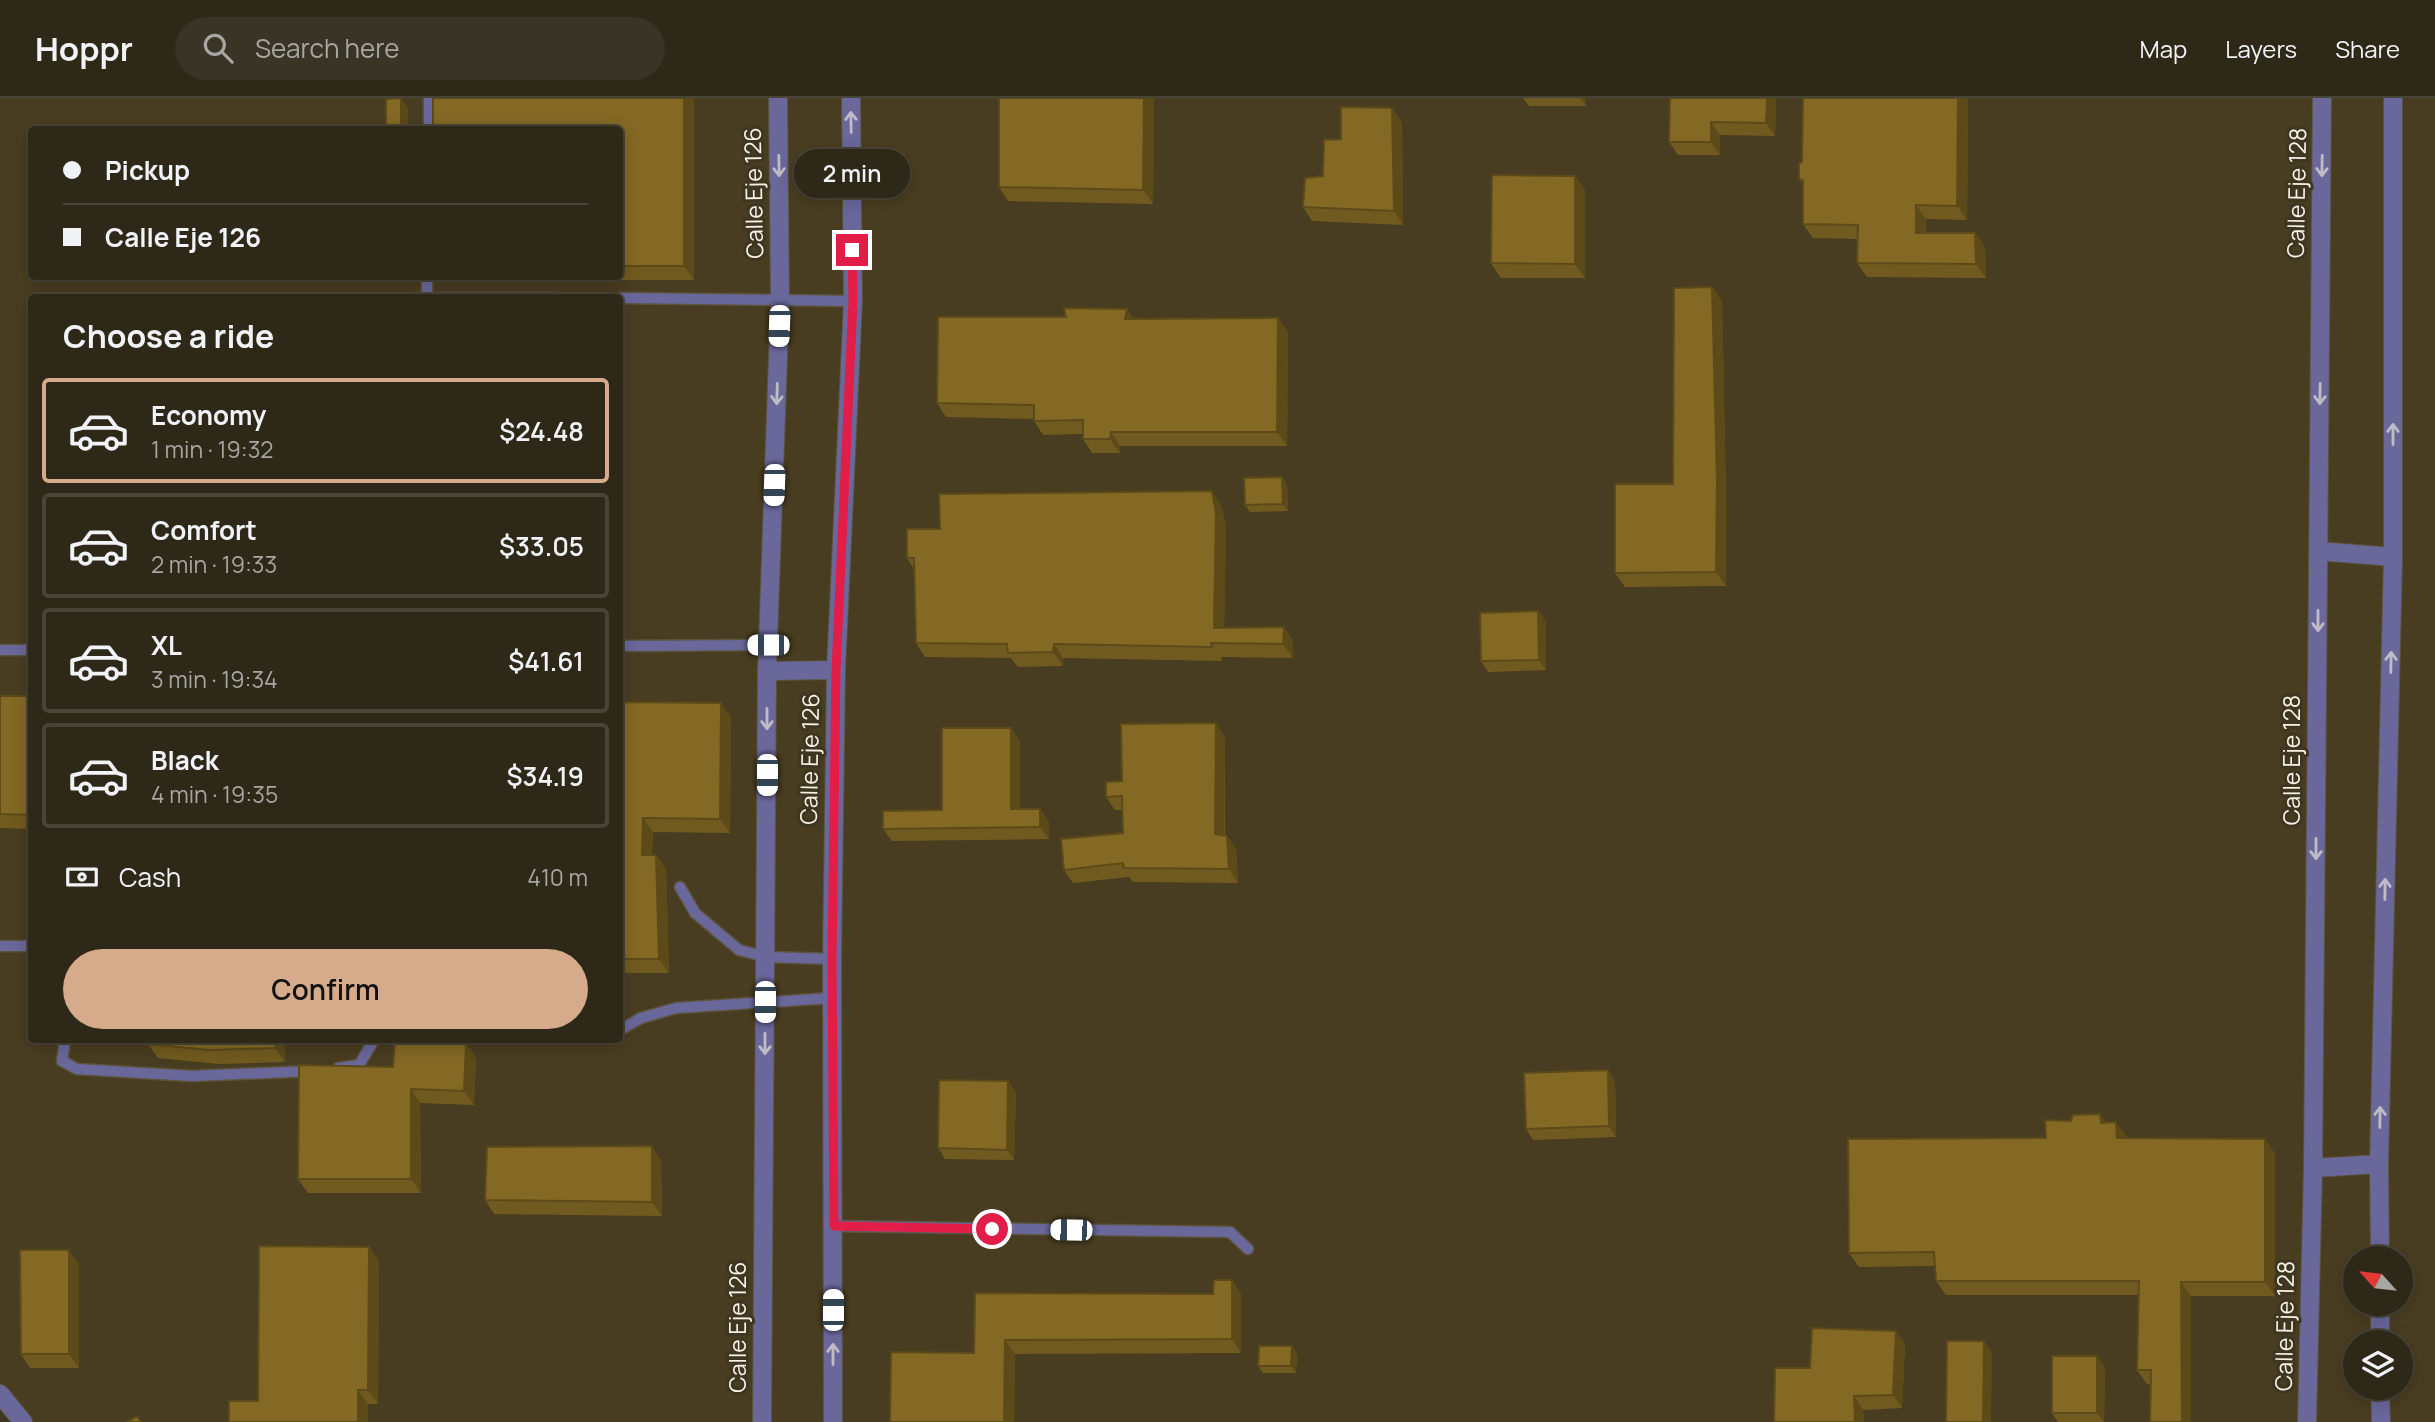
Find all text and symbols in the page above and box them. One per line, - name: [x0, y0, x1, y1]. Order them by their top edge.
- search box: [175, 17, 665, 80]
- text: Hoppr: [35, 26, 133, 71]
- icon: search: [199, 29, 237, 67]
- text: Search here: [255, 30, 400, 66]
- text: Map: [2140, 32, 2187, 65]
- text: Layers: [2225, 32, 2297, 65]
- text: Share: [2335, 32, 2400, 65]
- one-way arrow: [844, 111, 858, 134]
- street label: Calle Eje 126: [736, 127, 770, 259]
- street label: Calle Eje 128: [2279, 128, 2313, 258]
- callout: 2 min: [794, 149, 910, 198]
- text: Pickup: [105, 152, 190, 188]
- one-way arrow: [772, 154, 785, 177]
- one-way arrow: [2315, 154, 2329, 177]
- text: 2 min: [823, 157, 881, 189]
- text: Calle Eje 126: [105, 219, 261, 255]
- route end: [836, 234, 868, 266]
- car: [768, 305, 791, 347]
- text: Choose a ride: [63, 314, 274, 358]
- one-way arrow: [770, 382, 783, 405]
- one-way arrow: [2313, 382, 2326, 405]
- text: Economy: [151, 397, 266, 433]
- icon: car: [67, 399, 130, 462]
- text: $24.48: [499, 413, 584, 449]
- one-way arrow: [2386, 423, 2400, 446]
- text: 1 min · 19:32: [151, 433, 273, 465]
- car: [763, 464, 786, 506]
- text: Comfort: [151, 512, 257, 548]
- icon: car: [67, 514, 130, 577]
- text: $33.05: [499, 528, 584, 564]
- text: 2 min · 19:33: [151, 548, 277, 580]
- one-way arrow: [2311, 609, 2324, 632]
- text: XL: [151, 627, 182, 663]
- icon: car: [67, 629, 130, 692]
- car: [748, 635, 790, 656]
- text: $41.61: [508, 643, 584, 679]
- one-way arrow: [2384, 650, 2397, 673]
- text: 3 min · 19:34: [151, 663, 278, 695]
- street label: Calle Eje 126: [792, 693, 826, 825]
- street label: Calle Eje 128: [2275, 695, 2307, 825]
- one-way arrow: [760, 707, 774, 730]
- text: Black: [151, 742, 219, 778]
- icon: car: [67, 744, 130, 807]
- car: [757, 754, 778, 796]
- text: $34.19: [507, 758, 584, 794]
- text: 4 min · 19:35: [151, 778, 278, 810]
- one-way arrow: [2309, 837, 2322, 860]
- icon: cash: [63, 858, 101, 896]
- text: Cash: [119, 859, 181, 895]
- text: 410 m: [527, 861, 588, 893]
- one-way arrow: [2379, 878, 2392, 901]
- button: Confirm: [63, 949, 588, 1029]
- car: [755, 981, 776, 1023]
- one-way arrow: [758, 1033, 771, 1056]
- one-way arrow: [2373, 1105, 2387, 1128]
- route start: [976, 1213, 1008, 1245]
- car: [1050, 1219, 1093, 1241]
- north arrow: [2343, 1246, 2413, 1316]
- map controls: [2343, 1246, 2413, 1400]
- street label: Calle Eje 126: [721, 1261, 753, 1393]
- street label: Calle Eje 128: [2267, 1261, 2301, 1391]
- car: [823, 1289, 844, 1331]
- button: layers: [2343, 1330, 2413, 1400]
- one-way arrow: [826, 1343, 840, 1366]

